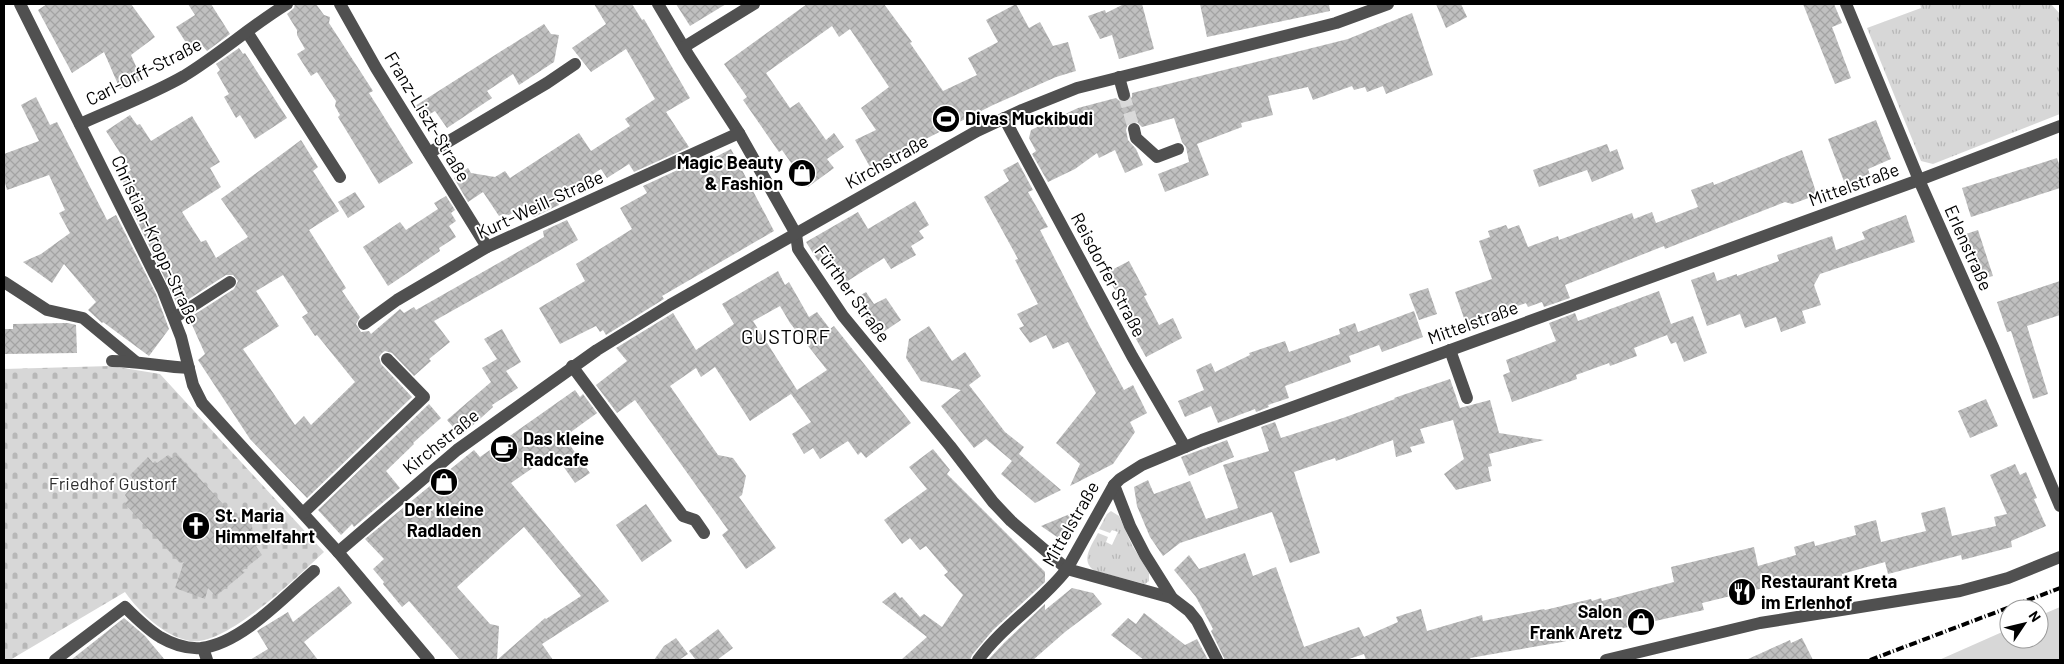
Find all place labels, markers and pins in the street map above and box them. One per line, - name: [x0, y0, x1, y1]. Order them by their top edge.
- sports icon: Divas Muckibudi: [931, 104, 961, 134]
- place label: Divas Muckibudi: [965, 107, 1093, 129]
- place label: Magic Beauty & Fashion: [677, 151, 783, 194]
- shop icon: Magic Beauty & Fashion: [787, 158, 817, 188]
- place label: Das kleine Radcafe: [523, 427, 604, 470]
- cafe icon: Das kleine Radcafe: [489, 434, 519, 464]
- shop icon: Der kleine Radladen: [429, 467, 459, 497]
- place label: Der kleine Radladen: [404, 498, 484, 541]
- place label: St. Maria Himmelfahrt: [215, 504, 315, 547]
- church icon: St. Maria Himmelfahrt: [181, 511, 211, 541]
- place label: Restaurant Kreta im Erlenhof: [1761, 570, 1897, 613]
- restaurant icon: Restaurant Kreta im Erlenhof: [1727, 577, 1757, 607]
- place label: Salon Frank Aretz: [1530, 600, 1622, 643]
- shop icon: Salon Frank Aretz: [1626, 607, 1656, 637]

